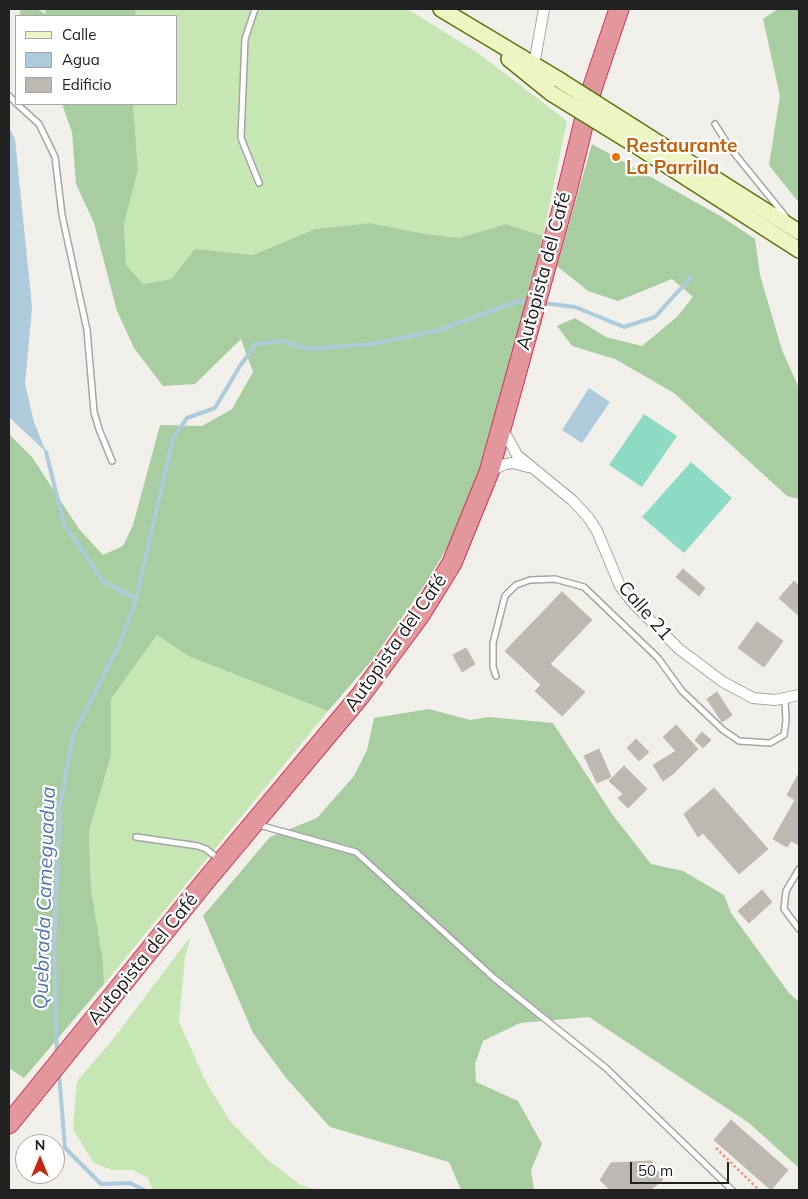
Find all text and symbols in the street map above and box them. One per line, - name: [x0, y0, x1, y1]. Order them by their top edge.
- legend: [15, 15, 178, 105]
- text: Calle: [62, 25, 96, 44]
- text: Agua: [62, 50, 100, 69]
- text: Edificio: [62, 75, 112, 94]
- place label: Restaurante La Parrilla: [626, 135, 737, 179]
- marker: Restaurante La Parrilla: [610, 151, 622, 163]
- street label: Autopista del Café: [512, 190, 576, 352]
- street label: Autopista del Café: [340, 570, 452, 716]
- street label: Calle 21: [613, 577, 677, 645]
- water label: Quebrada Cameguadua: [29, 786, 61, 1010]
- street label: Autopista del Café: [83, 889, 203, 1029]
- north arrow: [15, 1134, 65, 1184]
- text: N: [35, 1136, 45, 1154]
- scale bar: [633, 1152, 732, 1184]
- text: 50 m: [638, 1161, 673, 1180]

